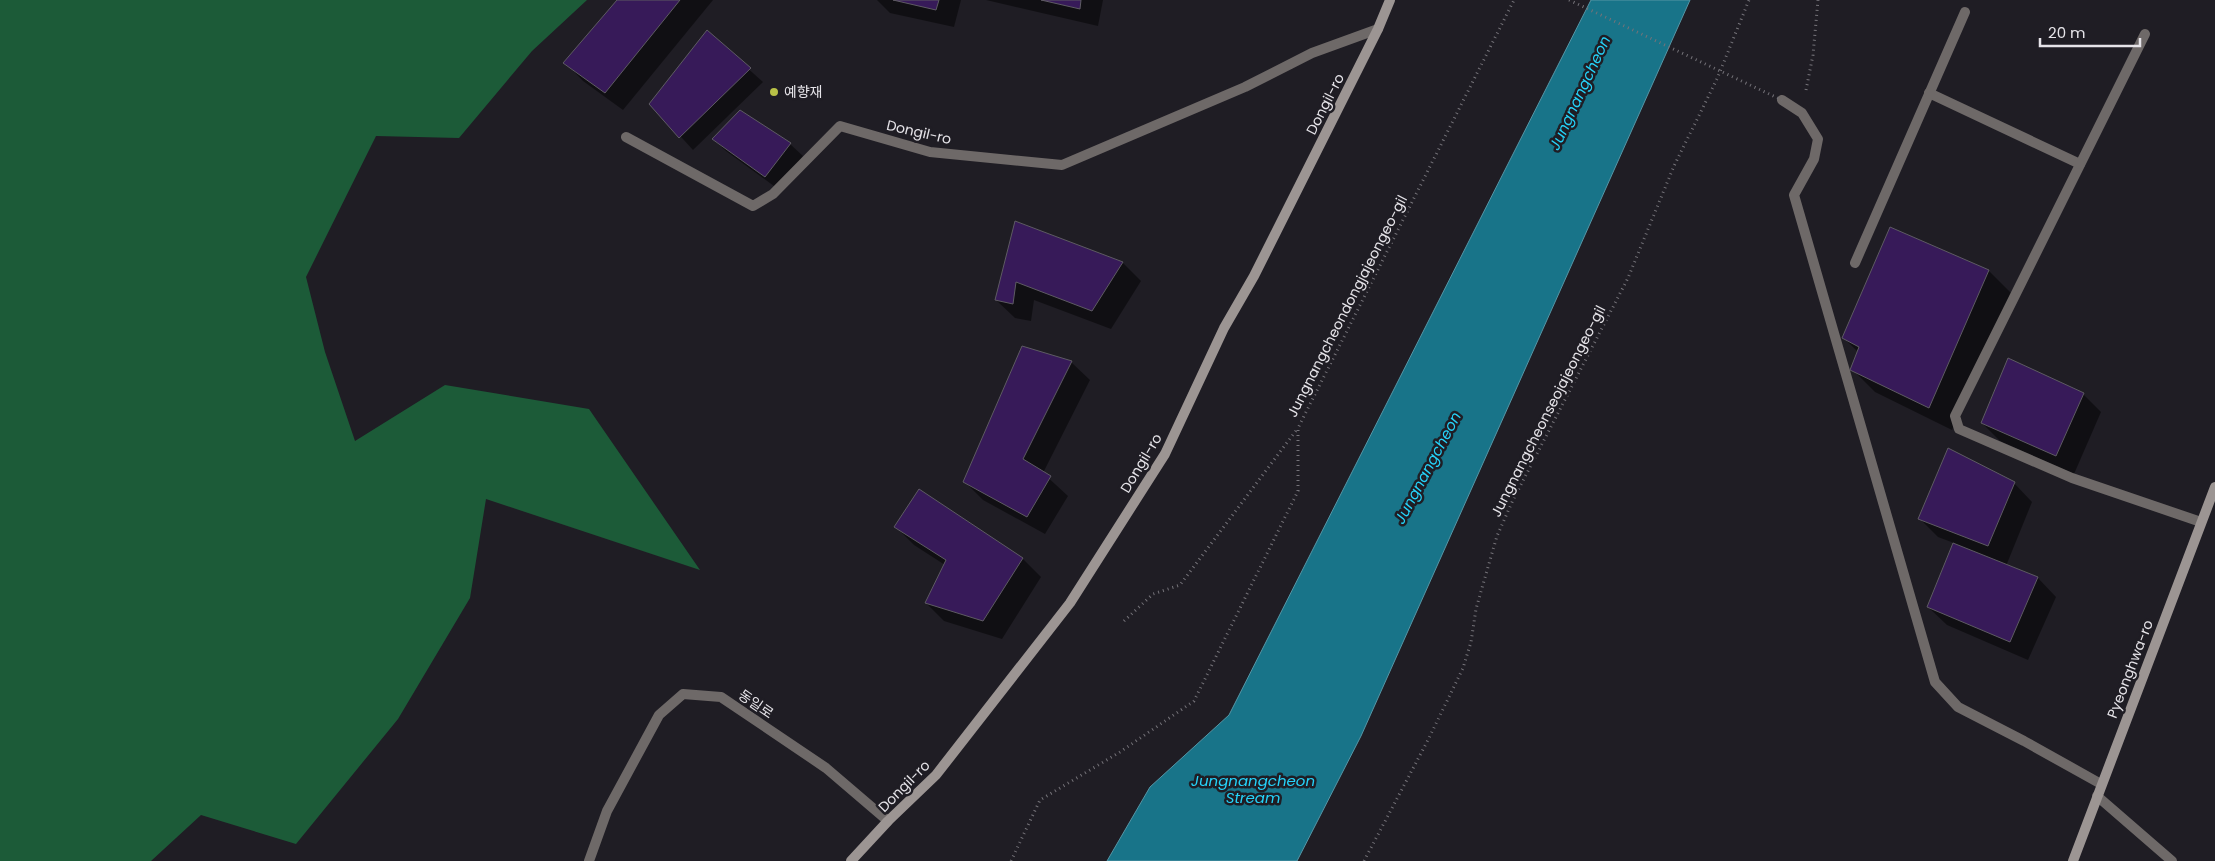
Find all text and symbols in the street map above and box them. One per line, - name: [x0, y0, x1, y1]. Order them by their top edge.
- scale bar: [2040, 15, 2140, 47]
- text: 20 m: [2048, 22, 2086, 43]
- water label: Jungnangcheon: [1544, 32, 1615, 153]
- street label: Dongil-ro: [1301, 70, 1349, 138]
- place label: 예향재: [784, 82, 823, 102]
- marker: 예향재: [768, 86, 780, 98]
- street label: Dongil-ro: [885, 115, 953, 149]
- street label: Jungnangcheondongjajeongeo-gil: [1282, 192, 1412, 420]
- street label: Jungnangcheonseojajeongeo-gil: [1486, 302, 1610, 520]
- water label: Jungnangcheon: [1389, 408, 1466, 527]
- street label: Dongil-ro: [1115, 430, 1167, 496]
- street label: Pyeonghwa-ro: [2102, 617, 2158, 721]
- street label: 동일로: [734, 685, 778, 723]
- street label: Dongil-ro: [874, 756, 934, 816]
- water label: Jungnangcheon Stream: [1191, 770, 1315, 808]

